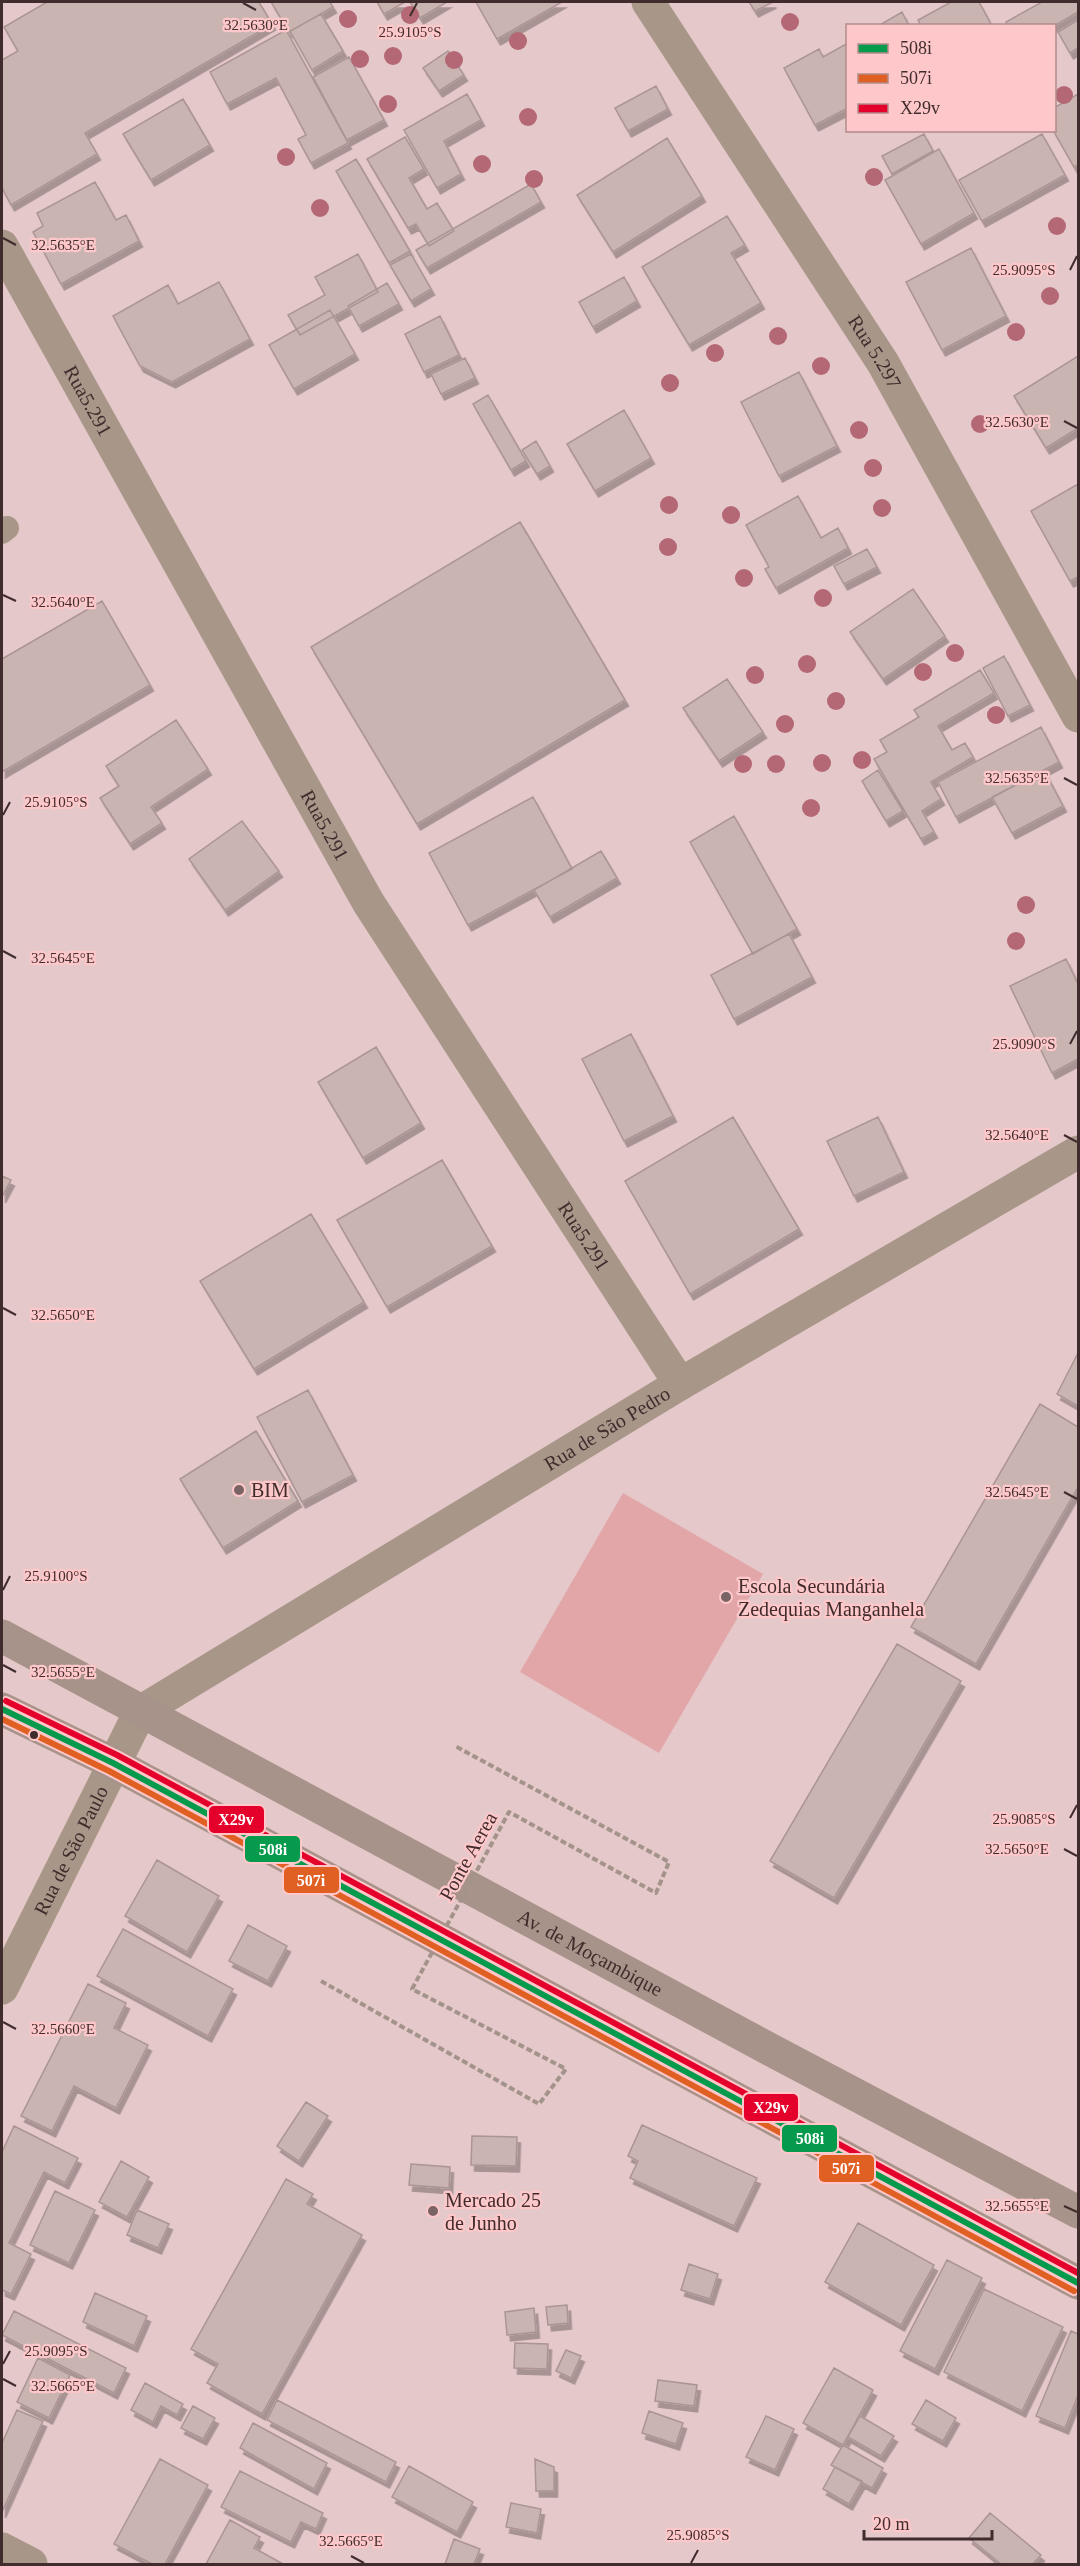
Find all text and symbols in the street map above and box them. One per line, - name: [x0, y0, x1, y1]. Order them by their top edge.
- text: 32.5630°E: [224, 17, 288, 33]
- text: 25.9105°S: [378, 24, 442, 40]
- legend: [846, 24, 1056, 132]
- text: 508i: [900, 38, 932, 58]
- text: 507i: [900, 68, 932, 88]
- text: X29v: [900, 98, 940, 118]
- text: 32.5635°E: [31, 237, 95, 253]
- text: 25.9095°S: [992, 262, 1056, 278]
- street label: Rua 5.297: [844, 311, 906, 392]
- street label: Rua5.291: [60, 361, 117, 440]
- text: 32.5630°E: [985, 414, 1049, 430]
- text: 32.5640°E: [31, 594, 95, 610]
- text: 32.5635°E: [985, 770, 1049, 786]
- street label: Rua5.291: [297, 786, 353, 864]
- text: 25.9105°S: [24, 794, 88, 810]
- text: 32.5645°E: [31, 950, 95, 966]
- text: 25.9090°S: [992, 1036, 1056, 1052]
- text: 32.5640°E: [985, 1127, 1049, 1143]
- street label: Rua5.291: [554, 1198, 614, 1274]
- text: 32.5650°E: [31, 1307, 95, 1323]
- street label: Rua de São Pedro: [540, 1382, 674, 1475]
- place label: BIM: [251, 1479, 289, 1501]
- marker: BIM: [232, 1483, 246, 1497]
- text: 32.5645°E: [985, 1484, 1049, 1500]
- text: 25.9100°S: [24, 1568, 88, 1584]
- place label: Escola Secundária Zedequias Manganhela: [738, 1575, 924, 1621]
- marker: Escola Secundária Zedequias Manganhela: [719, 1590, 733, 1604]
- text: 32.5655°E: [31, 1664, 95, 1680]
- unlabelled marker: [28, 1729, 40, 1741]
- street label: Rua de São Paulo: [29, 1782, 112, 1919]
- line badge: X29v: [208, 1805, 265, 1834]
- street label: Ponte Aerea: [435, 1808, 501, 1904]
- text: X29v: [218, 1811, 254, 1828]
- text: 25.9085°S: [992, 1811, 1056, 1827]
- line badge: 508i: [244, 1835, 301, 1863]
- text: 508i: [259, 1841, 288, 1858]
- text: 32.5650°E: [985, 1841, 1049, 1857]
- line badge: 507i: [283, 1866, 340, 1894]
- text: 507i: [297, 1872, 326, 1889]
- street label: Av. de Moçambique: [514, 1905, 666, 2001]
- text: 32.5660°E: [31, 2021, 95, 2037]
- line badge: X29v: [743, 2093, 799, 2122]
- text: X29v: [753, 2099, 789, 2116]
- line badge: 508i: [781, 2124, 838, 2153]
- text: 508i: [796, 2130, 825, 2147]
- line badge: 507i: [818, 2154, 875, 2183]
- text: 507i: [832, 2160, 861, 2177]
- place label: Mercado 25 de Junho: [445, 2189, 541, 2234]
- text: 32.5655°E: [985, 2198, 1049, 2214]
- marker: Mercado 25 de Junho: [426, 2204, 440, 2218]
- text: 25.9095°S: [24, 2343, 88, 2359]
- text: 32.5665°E: [31, 2378, 95, 2394]
- scale bar: [864, 2503, 992, 2541]
- text: 20 m: [873, 2514, 910, 2534]
- text: 25.9085°S: [666, 2527, 730, 2543]
- text: 32.5665°E: [319, 2533, 383, 2549]

